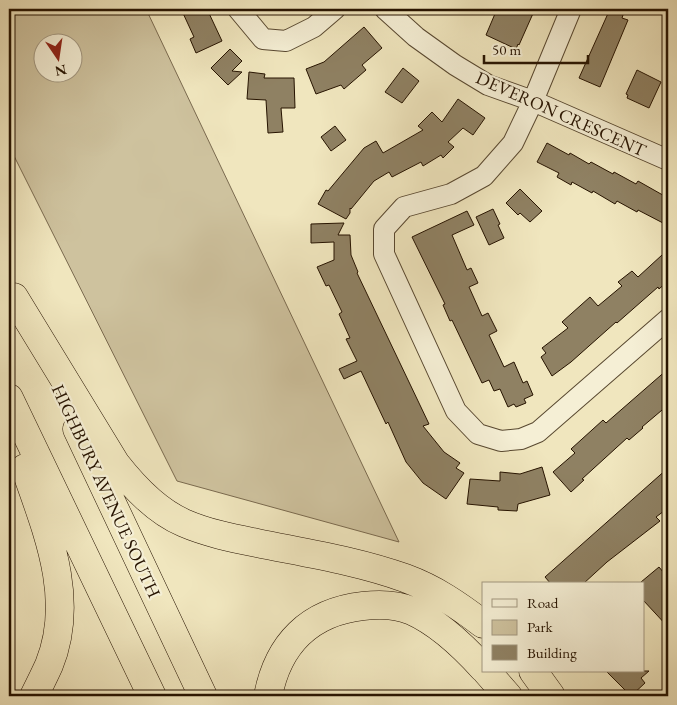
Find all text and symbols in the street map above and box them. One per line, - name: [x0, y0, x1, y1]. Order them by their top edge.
- north arrow: [32, 32, 82, 82]
- scale bar: [484, 32, 588, 64]
- text: 50 m: [492, 40, 521, 59]
- text: N: [53, 61, 68, 81]
- street label: DEVERON CRESCENT: [473, 66, 651, 162]
- street label: HIGHBURY AVENUE SOUTH: [47, 380, 166, 601]
- legend: [482, 582, 644, 672]
- text: Road: [527, 593, 559, 612]
- text: Park: [527, 617, 554, 636]
- text: Building: [527, 643, 577, 662]

